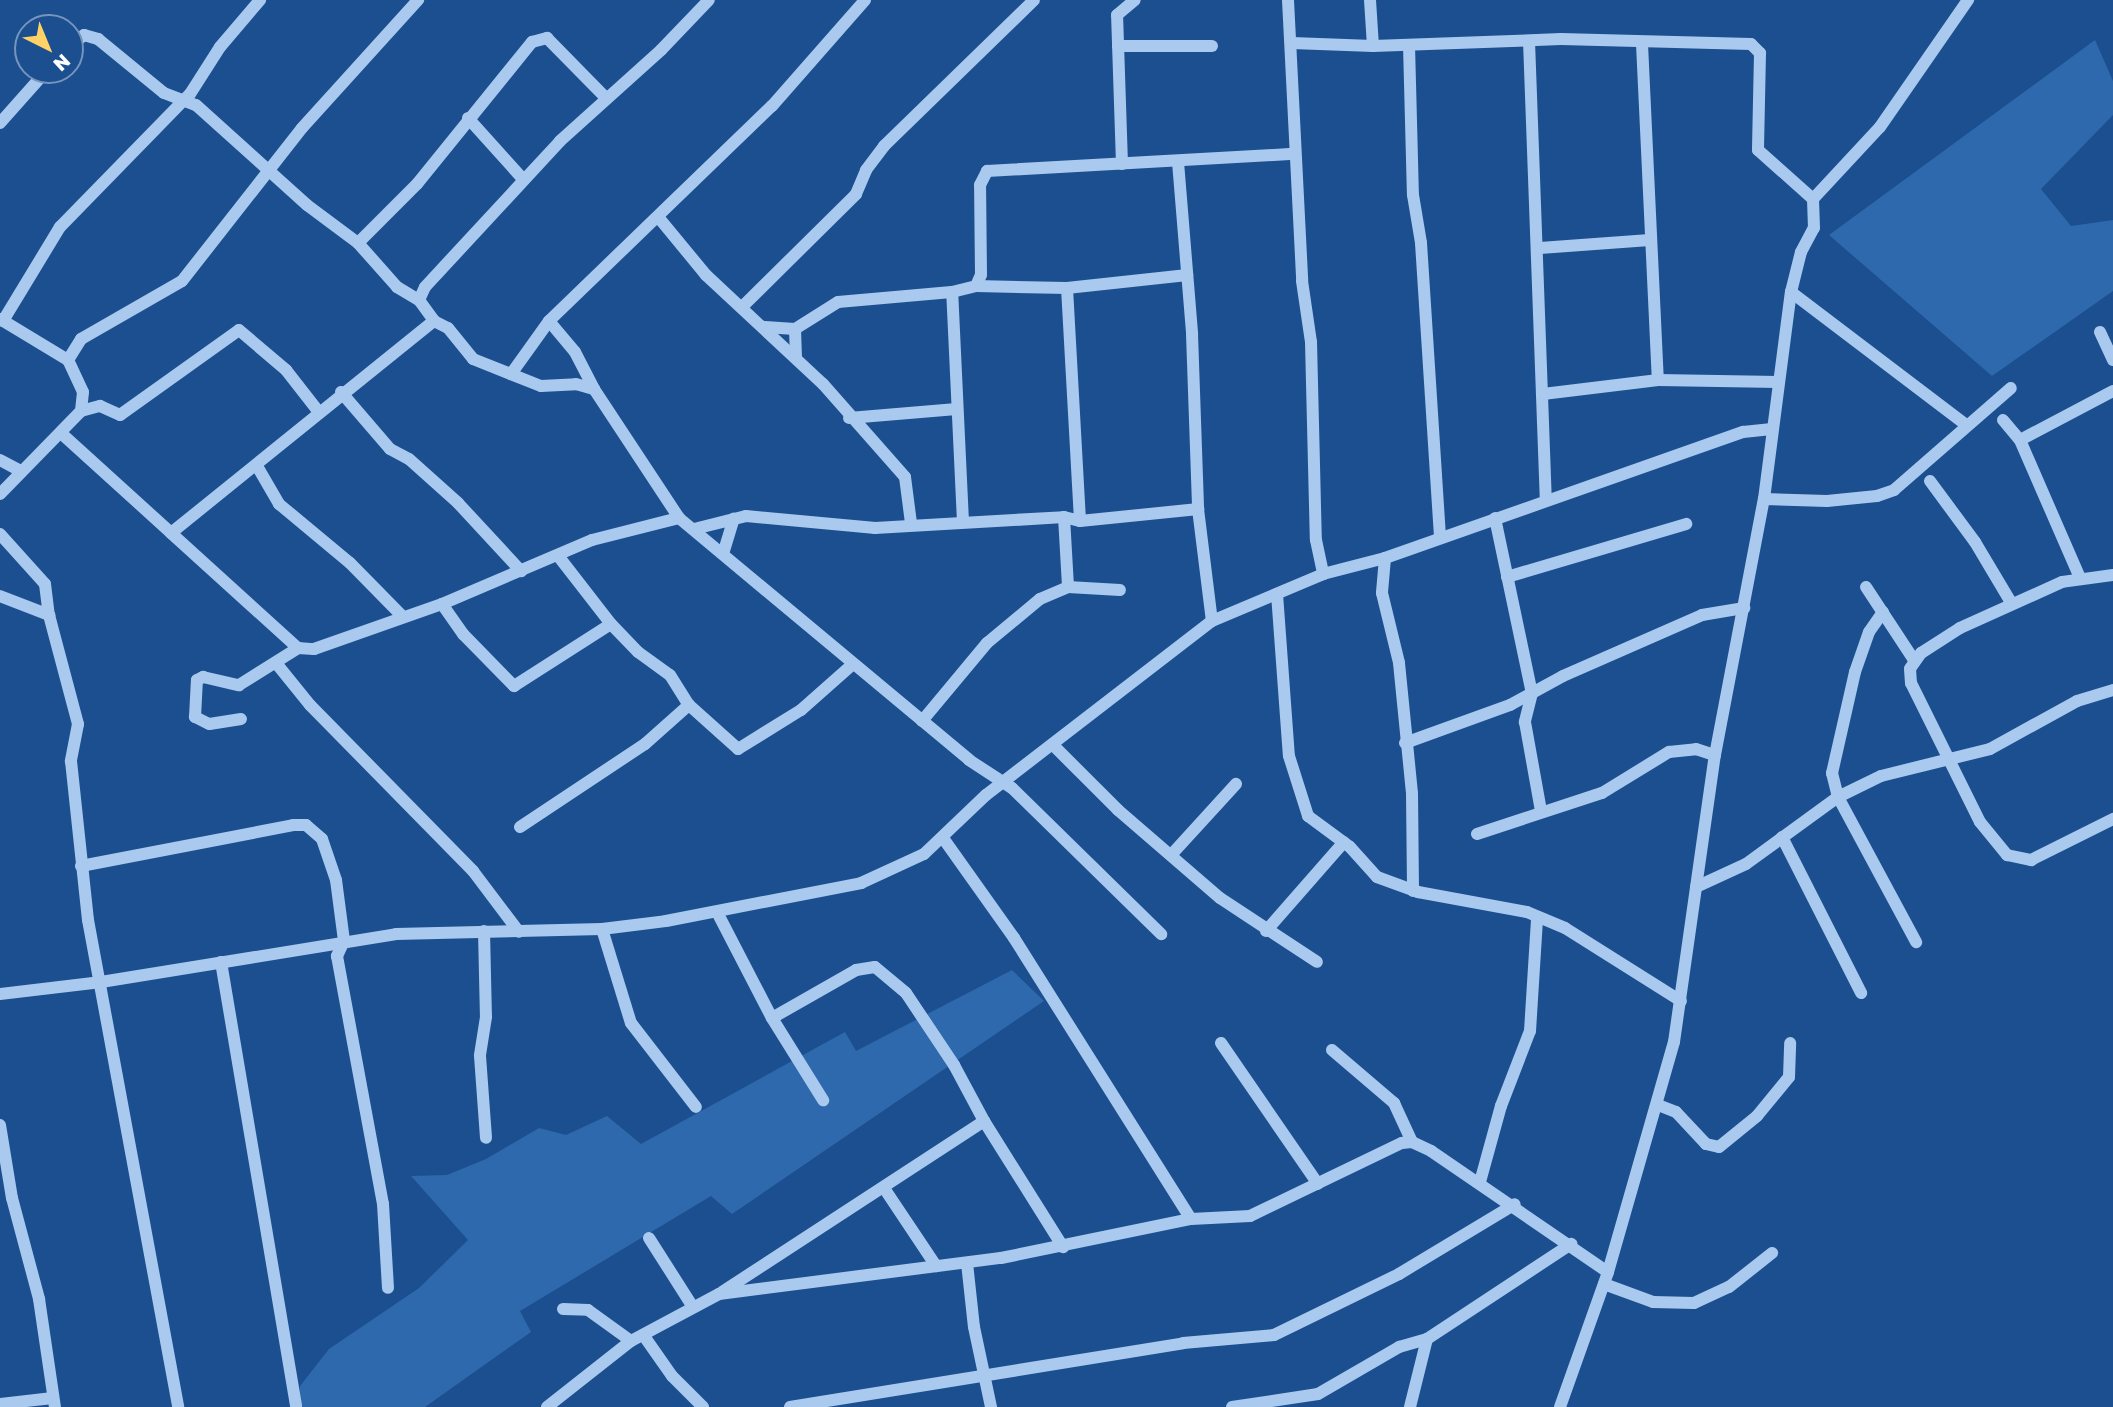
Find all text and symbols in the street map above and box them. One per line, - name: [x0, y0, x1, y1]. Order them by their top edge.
- north arrow: [14, 14, 84, 84]
- text: N: [49, 50, 75, 77]

